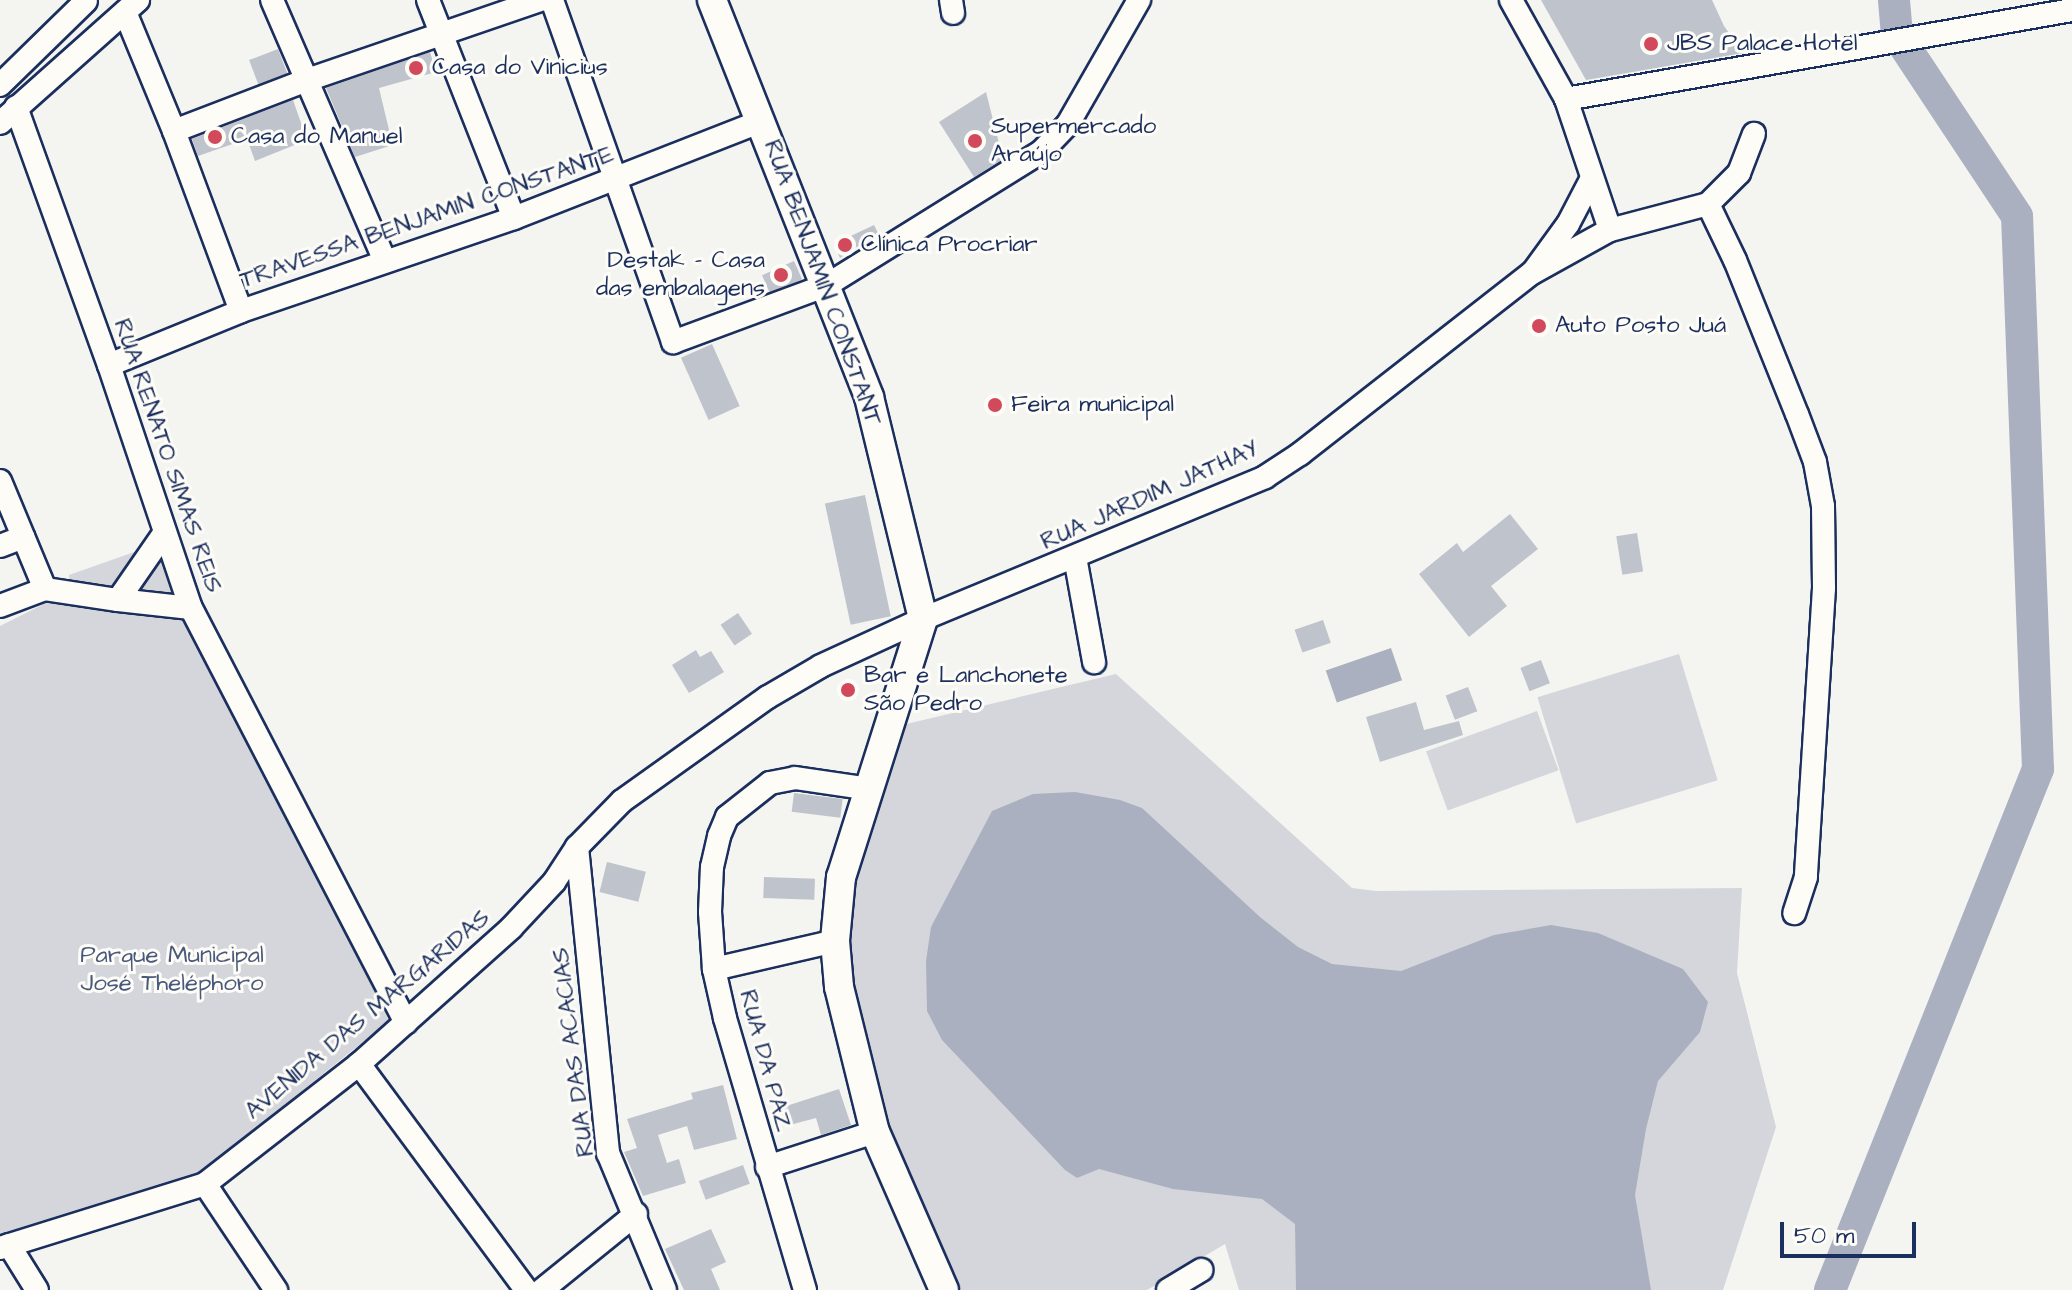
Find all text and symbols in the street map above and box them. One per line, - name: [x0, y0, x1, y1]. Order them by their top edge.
- place label: JBS Palace Hotel: [1667, 30, 1858, 58]
- marker: JBS Palace Hotel: [1642, 35, 1660, 53]
- place label: Casa do Vinicius: [432, 54, 608, 82]
- marker: Casa do Vinicius: [407, 59, 425, 77]
- place label: Supermercado Araújo: [991, 113, 1156, 169]
- place label: Casa do Manuel: [231, 123, 402, 151]
- marker: Casa do Manuel: [206, 128, 224, 146]
- marker: Supermercado Araújo: [966, 132, 984, 150]
- street label: RUA BENJAMIN CONSTANT: [757, 136, 887, 430]
- street label: TRAVESSA BENJAMIN CONSTANTE: [236, 140, 618, 296]
- place label: Clínica Procriar: [861, 231, 1038, 259]
- marker: Clínica Procriar: [836, 236, 854, 254]
- place label: Destak - Casa das embalagens: [596, 247, 765, 303]
- marker: Destak - Casa das embalagens: [772, 266, 790, 284]
- place label: Auto Posto Juá: [1555, 312, 1726, 340]
- street label: RUA RENATO SIMAS REIS: [107, 315, 227, 597]
- marker: Auto Posto Juá: [1530, 317, 1548, 335]
- place label: Feira municipal: [1011, 391, 1174, 419]
- marker: Feira municipal: [986, 396, 1004, 414]
- street label: RUA JARDIM JATHAY: [1037, 435, 1263, 557]
- place label: Bar e Lanchonete São Pedro: [864, 662, 1068, 718]
- marker: Bar e Lanchonete São Pedro: [839, 681, 857, 699]
- street label: AVENIDA DAS MARGARIDAS: [240, 904, 496, 1126]
- park label: Parque Municipal José Theléphoro: [80, 942, 264, 998]
- street label: RUA DAS ACACIAS: [547, 946, 601, 1158]
- street label: RUA DA PAZ: [732, 987, 798, 1135]
- scale bar: [1784, 1206, 1920, 1256]
- text: 50 m: [1794, 1219, 1854, 1253]

